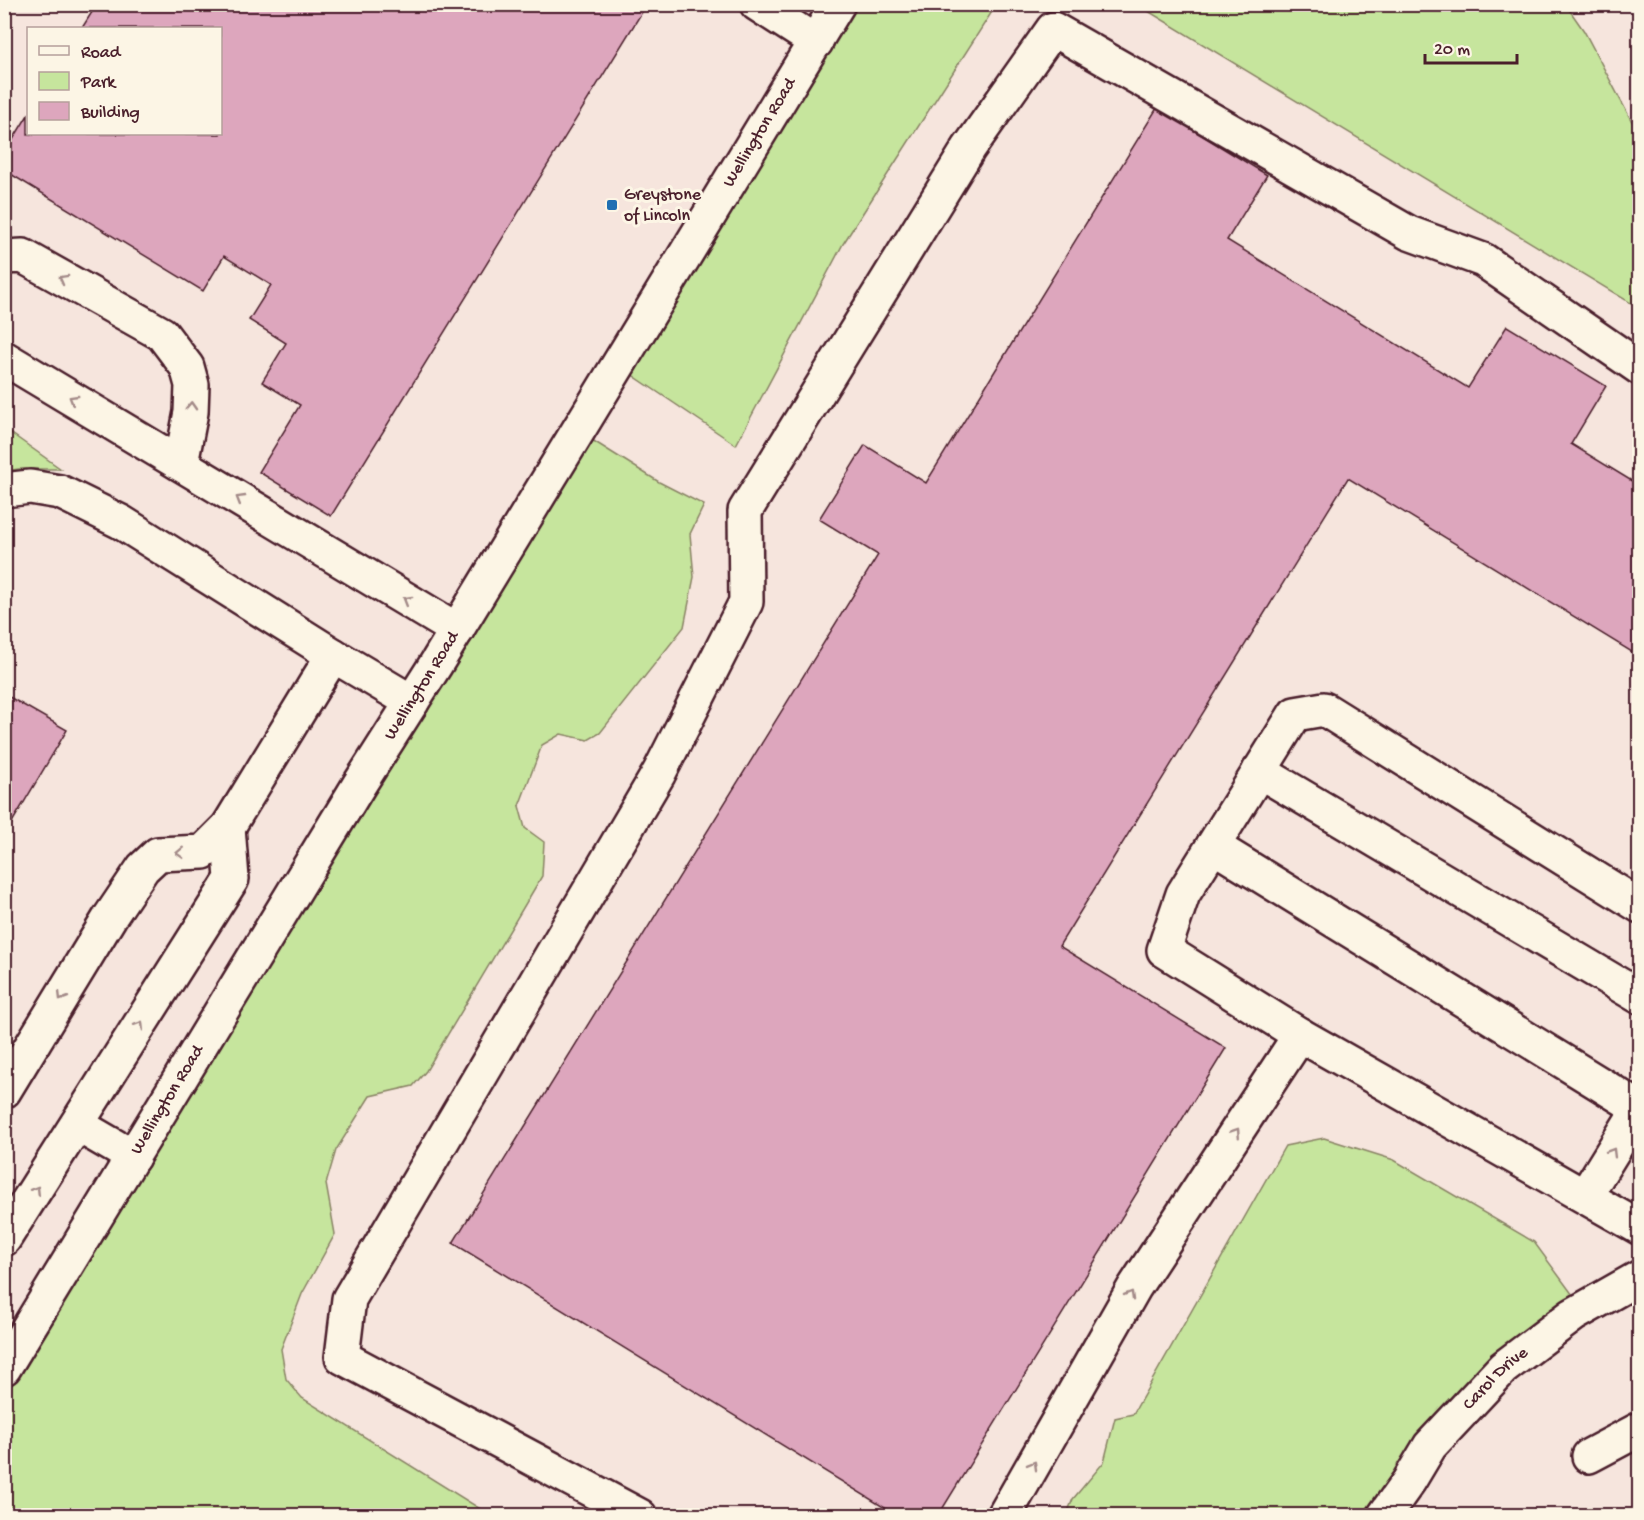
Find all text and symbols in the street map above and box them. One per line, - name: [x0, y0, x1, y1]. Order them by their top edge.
- legend: [27, 27, 222, 135]
- scale bar: [1425, 27, 1516, 65]
- text: 20 m: [1434, 40, 1470, 61]
- text: Road: [81, 43, 122, 64]
- text: Park: [80, 73, 117, 94]
- street label: Wellington Road: [718, 73, 802, 191]
- text: Building: [80, 103, 140, 124]
- place label: Greystone of Lincoln: [624, 185, 702, 227]
- marker: Greystone of Lincoln: [605, 198, 619, 212]
- one-way arrow: [59, 274, 69, 286]
- one-way arrow: [69, 394, 79, 406]
- one-way arrow: [184, 402, 197, 411]
- one-way arrow: [236, 495, 246, 507]
- one-way arrow: [403, 595, 413, 607]
- street label: Wellington Road: [380, 626, 464, 744]
- one-way arrow: [175, 847, 184, 860]
- one-way arrow: [57, 991, 69, 1001]
- one-way arrow: [133, 1021, 145, 1031]
- street label: Wellington Road: [126, 1040, 209, 1158]
- one-way arrow: [1229, 1128, 1241, 1138]
- one-way arrow: [1605, 1148, 1617, 1158]
- one-way arrow: [29, 1186, 41, 1196]
- one-way arrow: [1123, 1291, 1134, 1301]
- street label: Carol Drive: [1458, 1342, 1533, 1415]
- one-way arrow: [1026, 1461, 1037, 1471]

